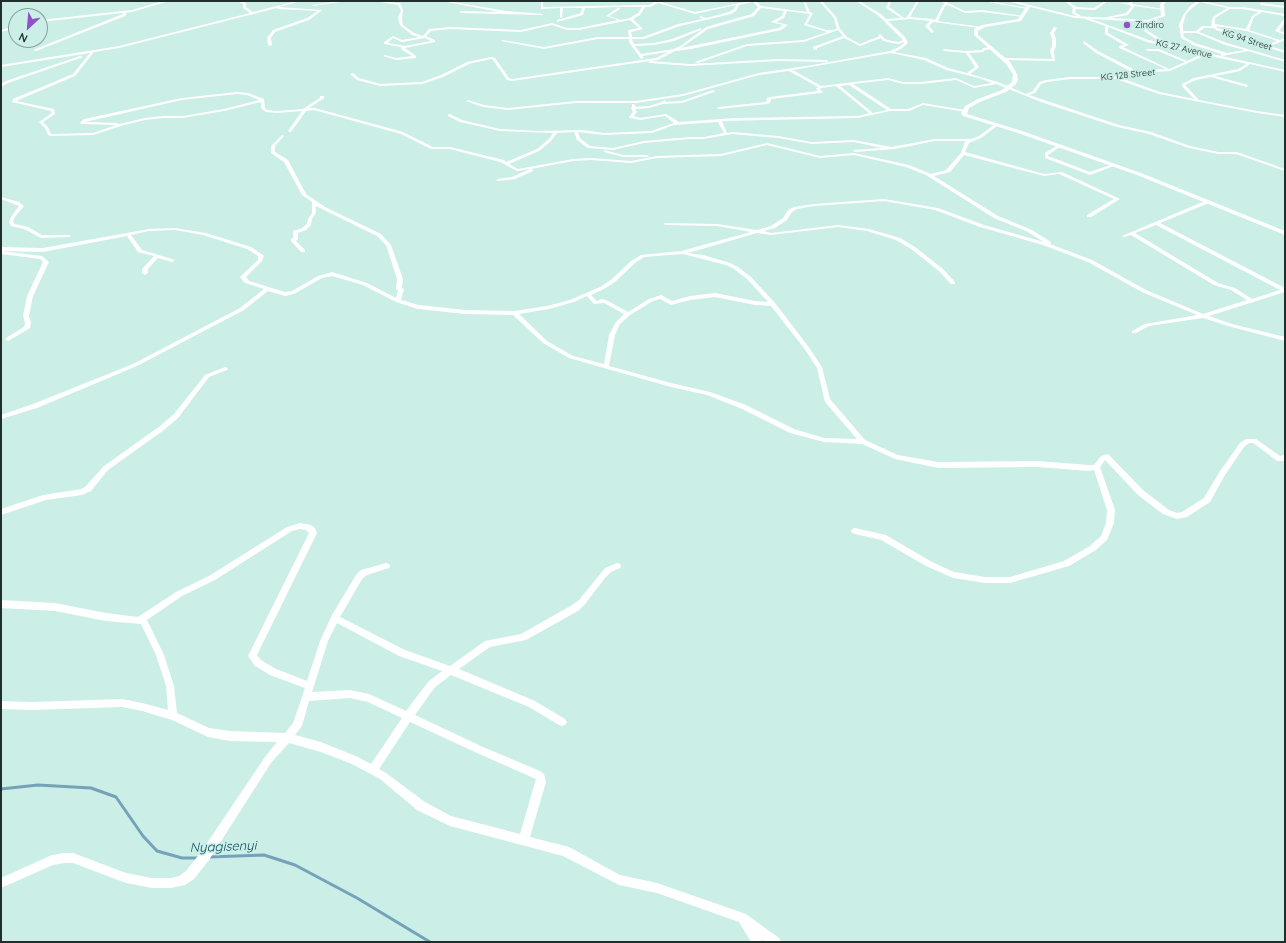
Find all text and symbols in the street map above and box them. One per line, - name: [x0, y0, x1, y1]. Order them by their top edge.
- north arrow: [8, 8, 48, 48]
- marker: Zindiro: [1122, 20, 1132, 30]
- place label: Zindiro: [1135, 20, 1164, 30]
- street label: KG 94 Street: [1221, 27, 1273, 53]
- text: N: [16, 30, 30, 46]
- street label: KG 27 Avenue: [1155, 37, 1213, 61]
- street label: KG 128 Street: [1100, 67, 1156, 83]
- water label: Nyagisenyi: [189, 838, 257, 856]

